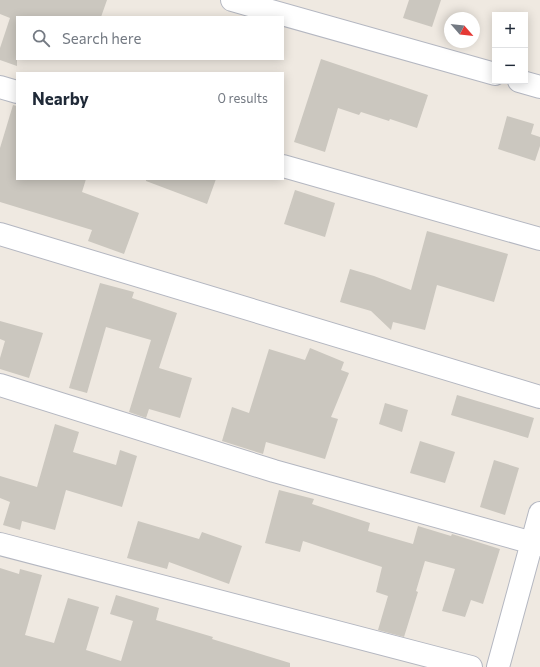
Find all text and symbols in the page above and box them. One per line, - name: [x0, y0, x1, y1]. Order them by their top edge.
- north arrow: [444, 12, 480, 48]
- map controls: [492, 12, 528, 84]
- button: +: [492, 12, 528, 48]
- search box: [16, 16, 284, 60]
- icon: search: [30, 27, 52, 49]
- text: Search here: [62, 29, 141, 47]
- button: −: [492, 48, 528, 84]
- text: Nearby: [32, 88, 89, 109]
- text: 0 results: [217, 90, 268, 106]

